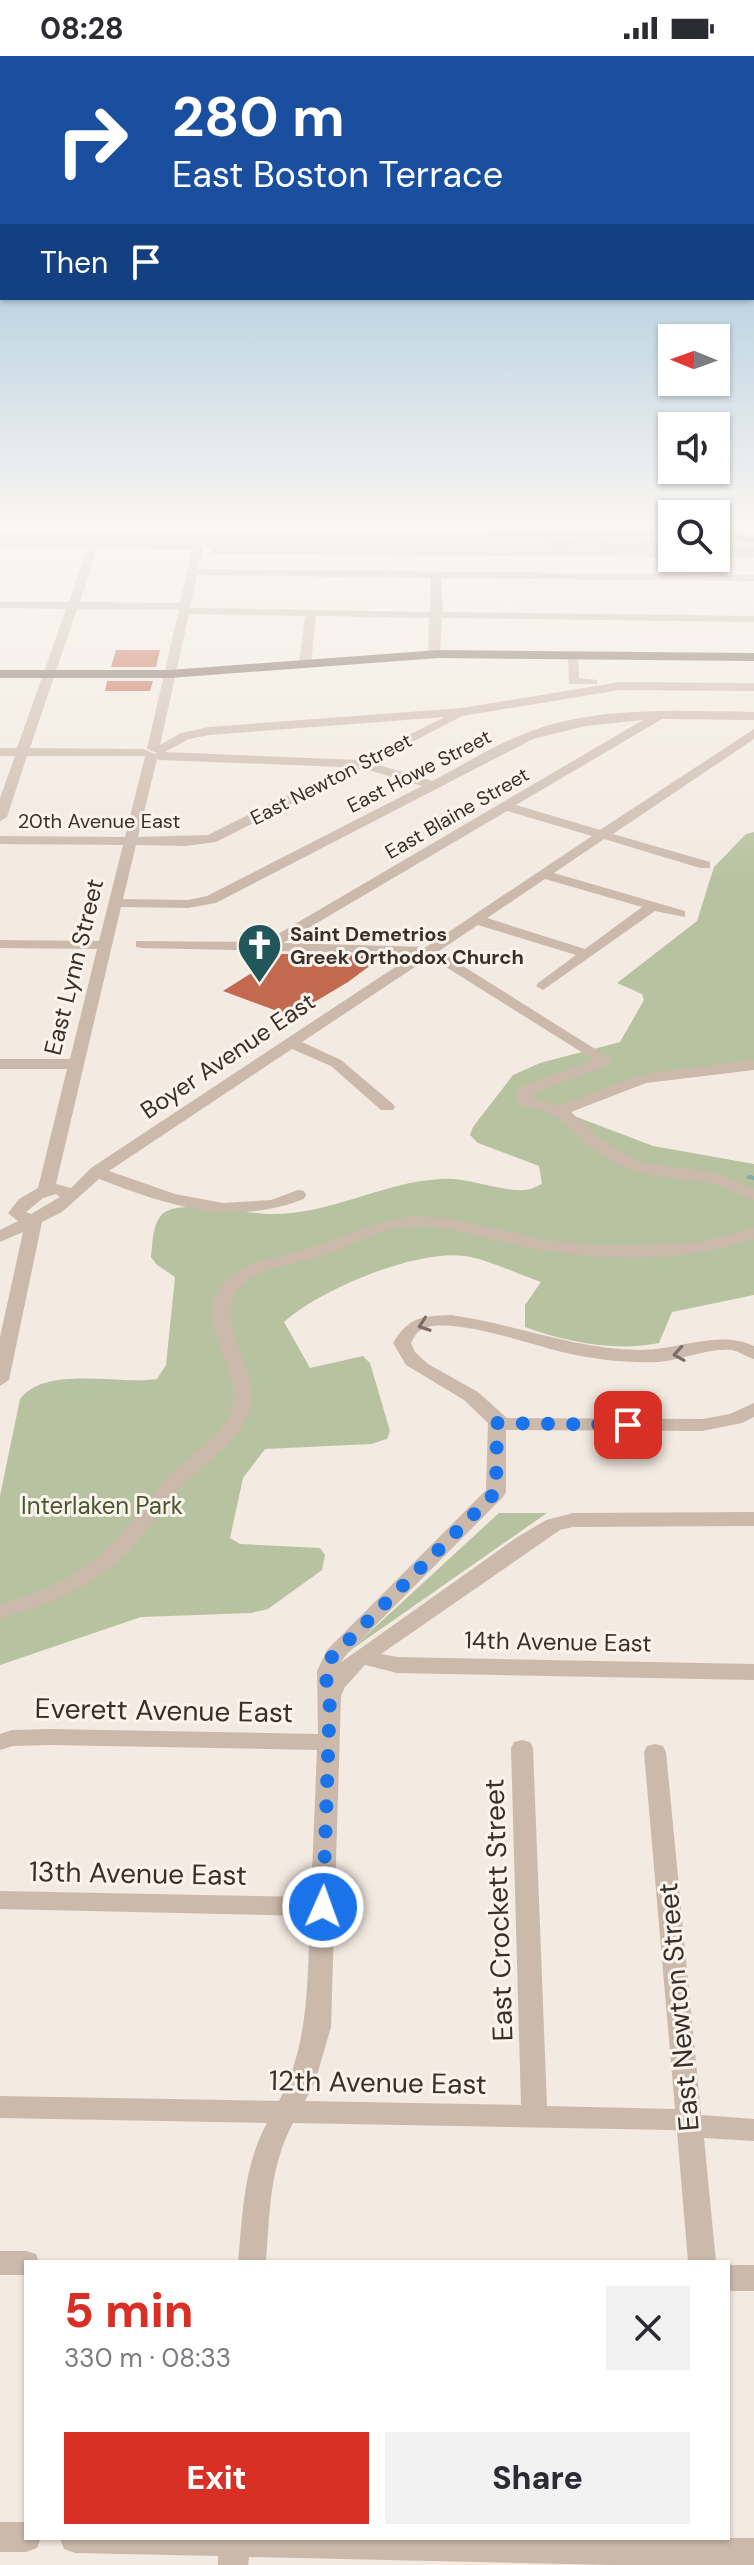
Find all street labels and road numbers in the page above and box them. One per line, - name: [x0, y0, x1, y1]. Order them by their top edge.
- street label: East Howe Street: [343, 723, 496, 819]
- street label: East Newton Street: [246, 727, 416, 831]
- street label: East Blaine Street: [380, 761, 534, 865]
- street label: 20th Avenue East: [18, 808, 180, 834]
- street label: East Lynn Street: [37, 876, 110, 1058]
- street label: Boyer Avenue East: [134, 986, 321, 1126]
- street label: 14th Avenue East: [464, 1624, 652, 1659]
- street label: Everett Avenue East: [34, 1690, 294, 1731]
- street label: East Crockett Street: [475, 1778, 522, 2042]
- street label: 13th Avenue East: [29, 1853, 247, 1894]
- street label: East Newton Street: [649, 1881, 708, 2133]
- street label: 12th Avenue East: [269, 2062, 487, 2103]

